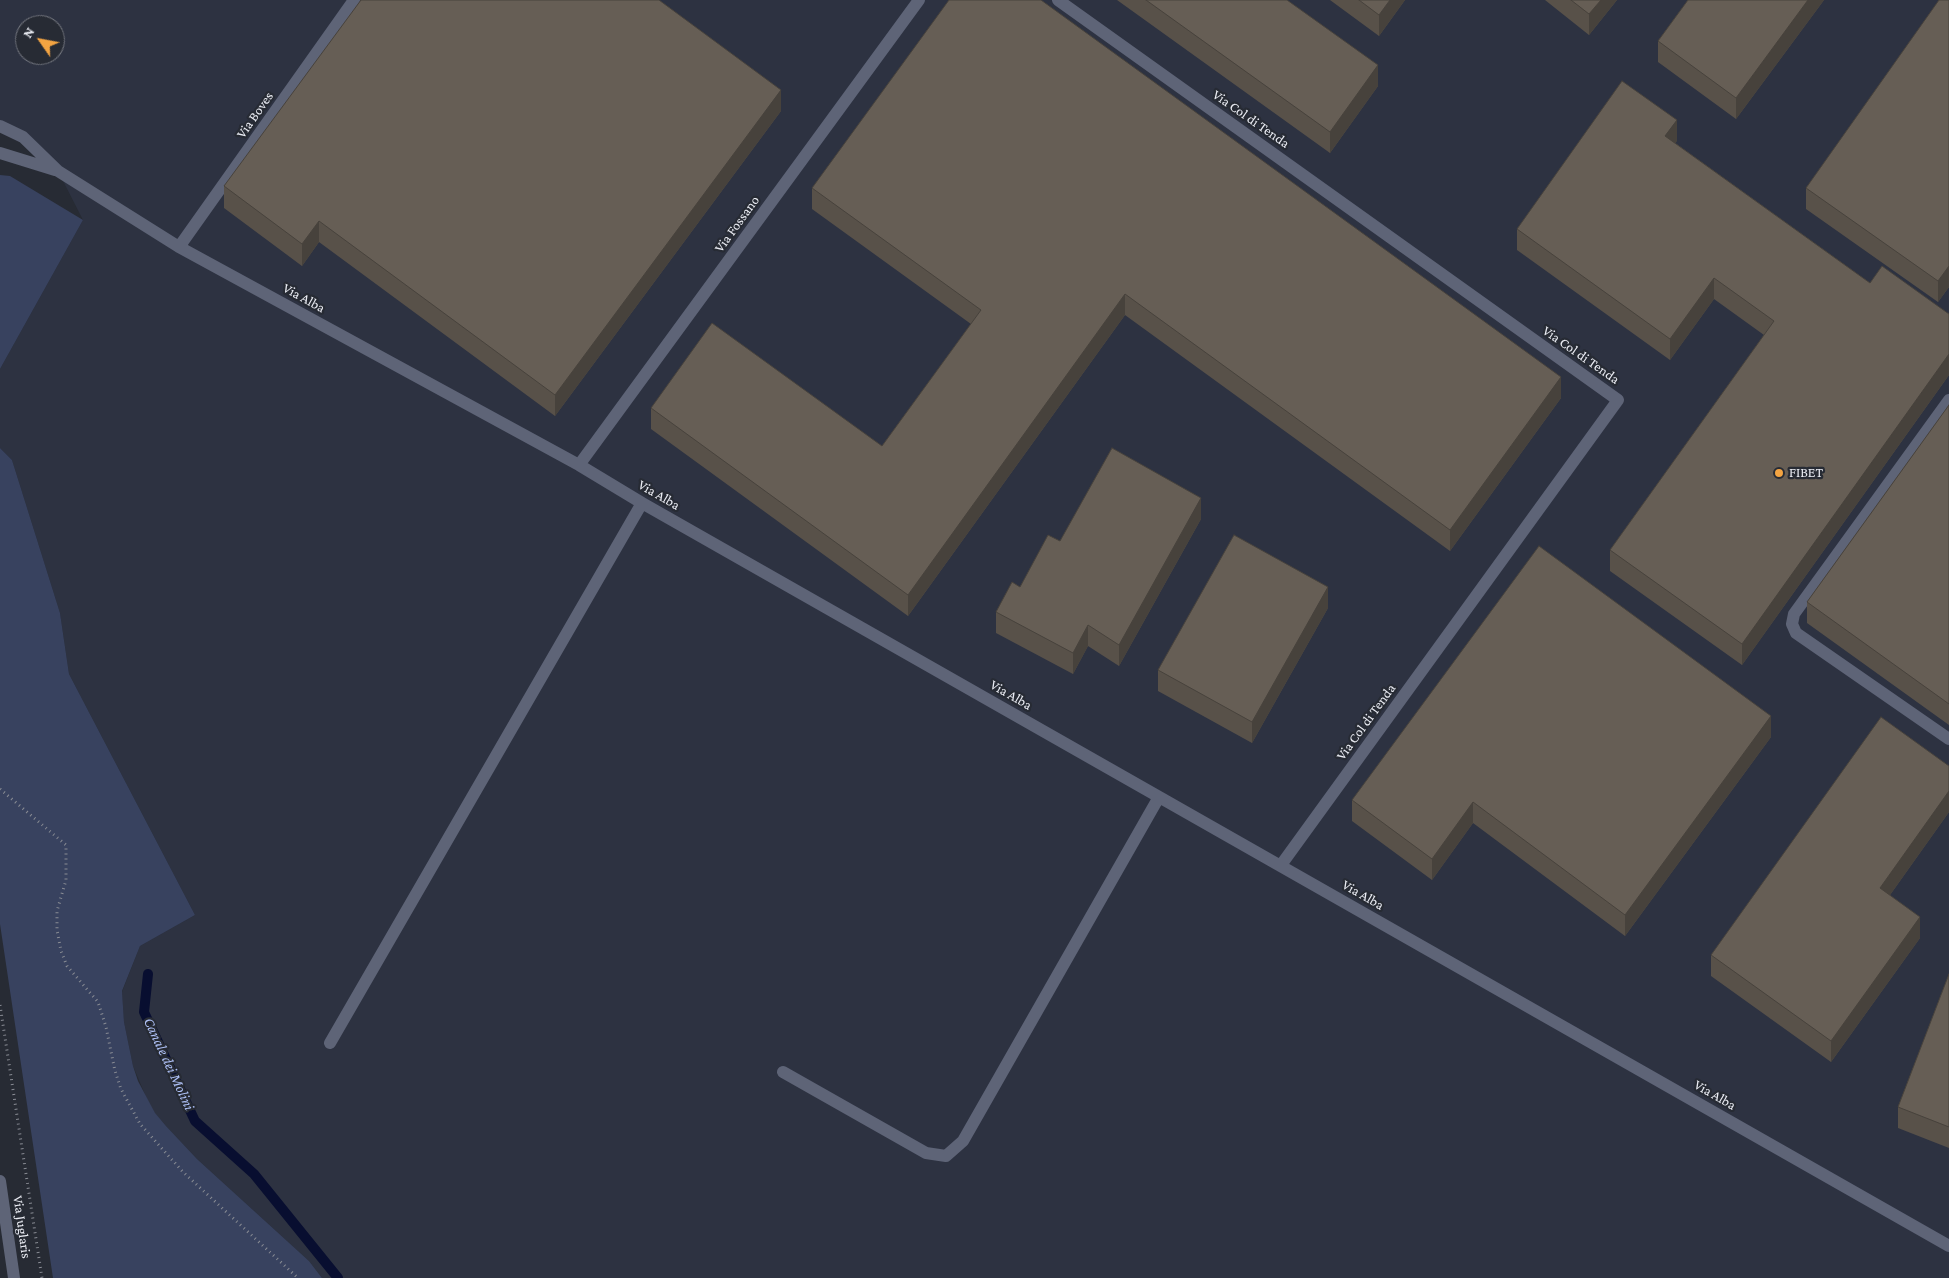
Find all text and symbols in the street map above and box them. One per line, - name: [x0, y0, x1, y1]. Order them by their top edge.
- north arrow: [15, 15, 65, 65]
- text: N: [19, 24, 38, 41]
- street label: Via Col di Tenda: [1209, 86, 1293, 152]
- street label: Via Boves: [233, 88, 277, 142]
- street label: Via Fossano: [711, 192, 763, 256]
- street label: Via Alba: [280, 280, 328, 316]
- street label: Via Col di Tenda: [1539, 322, 1623, 388]
- place label: FIBET: [1789, 465, 1823, 481]
- marker: FIBET: [1773, 467, 1785, 479]
- street label: Via Alba: [635, 476, 683, 514]
- street label: Via Alba: [987, 676, 1035, 714]
- street label: Via Col di Tenda: [1333, 681, 1399, 763]
- street label: Via Alba: [1339, 876, 1387, 914]
- water label: Canale dei Molini: [140, 1015, 198, 1113]
- street label: Via Alba: [1691, 1076, 1739, 1114]
- street label: Via Juglaris: [9, 1195, 35, 1259]

